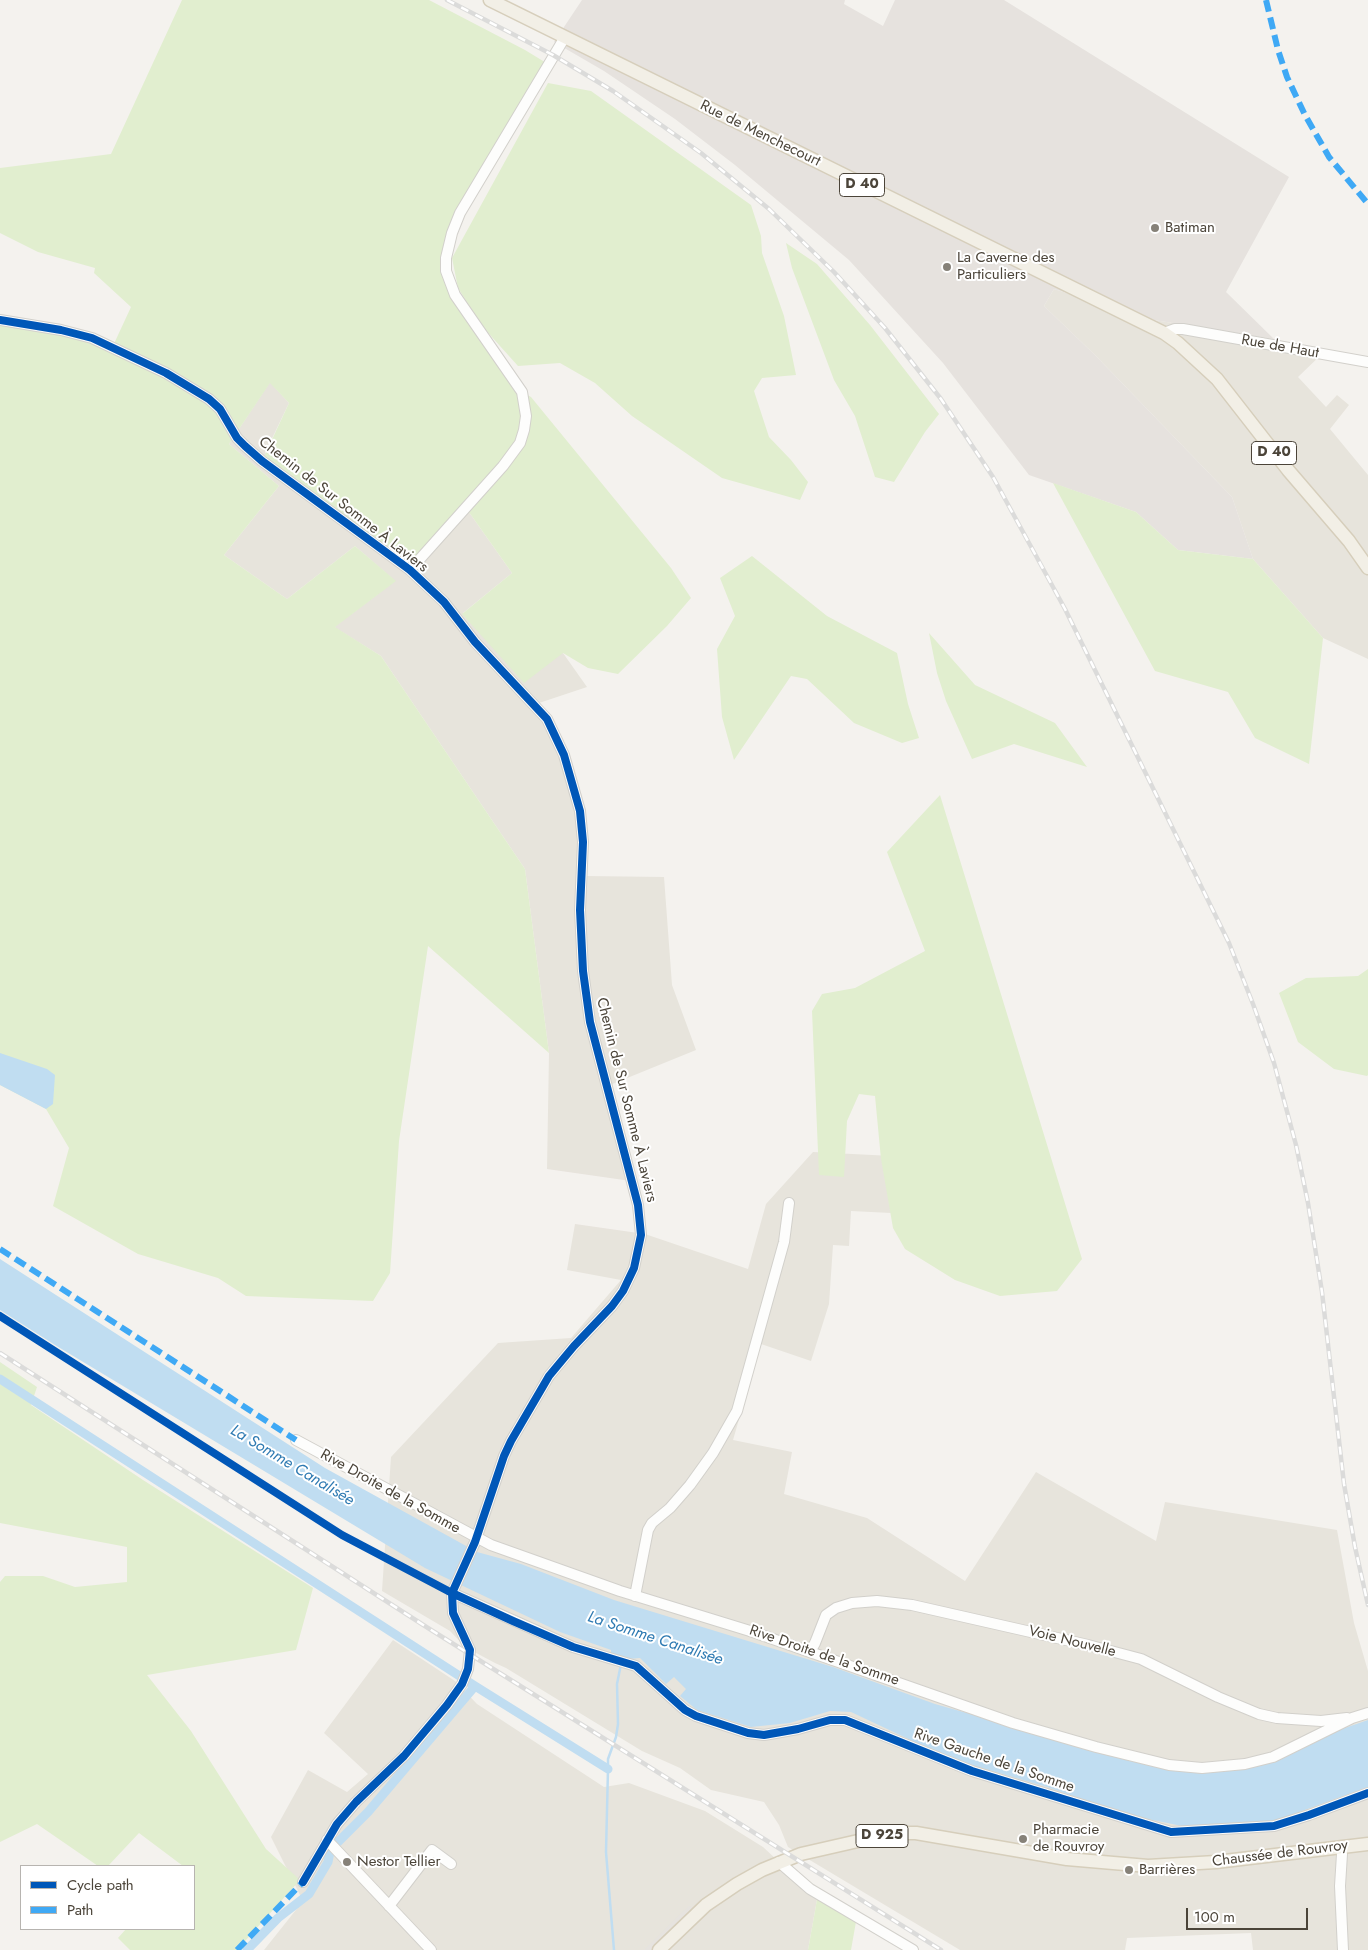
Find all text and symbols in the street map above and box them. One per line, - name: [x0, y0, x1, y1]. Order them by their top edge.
- street label: Rue de Menchecourt: [697, 97, 823, 171]
- road number: D 40: [840, 174, 884, 196]
- place label: Batiman: [1165, 219, 1215, 237]
- marker: Batiman: [1149, 222, 1161, 234]
- place label: La Caverne des Particuliers: [957, 249, 1055, 284]
- marker: La Caverne des Particuliers: [941, 261, 953, 273]
- street label: Rue de Haut: [1240, 331, 1320, 363]
- street label: Chemin de Sur Somme À Laviers: [255, 433, 431, 577]
- road number: D 40: [1252, 442, 1296, 464]
- street label: Chemin de Sur Somme À Laviers: [592, 996, 660, 1204]
- water label: La Somme Canalisée: [227, 1421, 357, 1511]
- street label: Rive Droite de la Somme: [317, 1446, 463, 1538]
- water label: La Somme Canalisée: [585, 1608, 725, 1670]
- street label: Rive Droite de la Somme: [747, 1622, 901, 1690]
- street label: Voie Nouvelle: [1026, 1622, 1118, 1662]
- street label: Rive Gauche de la Somme: [911, 1725, 1077, 1797]
- place label: Pharmacie de Rouvroy: [1033, 1821, 1104, 1856]
- road number: D 925: [856, 1824, 908, 1848]
- marker: Pharmacie de Rouvroy: [1017, 1833, 1029, 1845]
- street label: Chaussée de Rouvroy: [1211, 1837, 1349, 1871]
- place label: Nestor Tellier: [357, 1853, 441, 1871]
- marker: Nestor Tellier: [341, 1856, 353, 1868]
- place label: Barrières: [1139, 1861, 1195, 1879]
- marker: Barrières: [1123, 1864, 1135, 1876]
- legend: [20, 1865, 195, 1930]
- text: Cycle path: [67, 1874, 134, 1896]
- scale bar: [1188, 1898, 1310, 1930]
- text: Path: [67, 1899, 93, 1921]
- text: 100 m: [1194, 1906, 1235, 1928]

